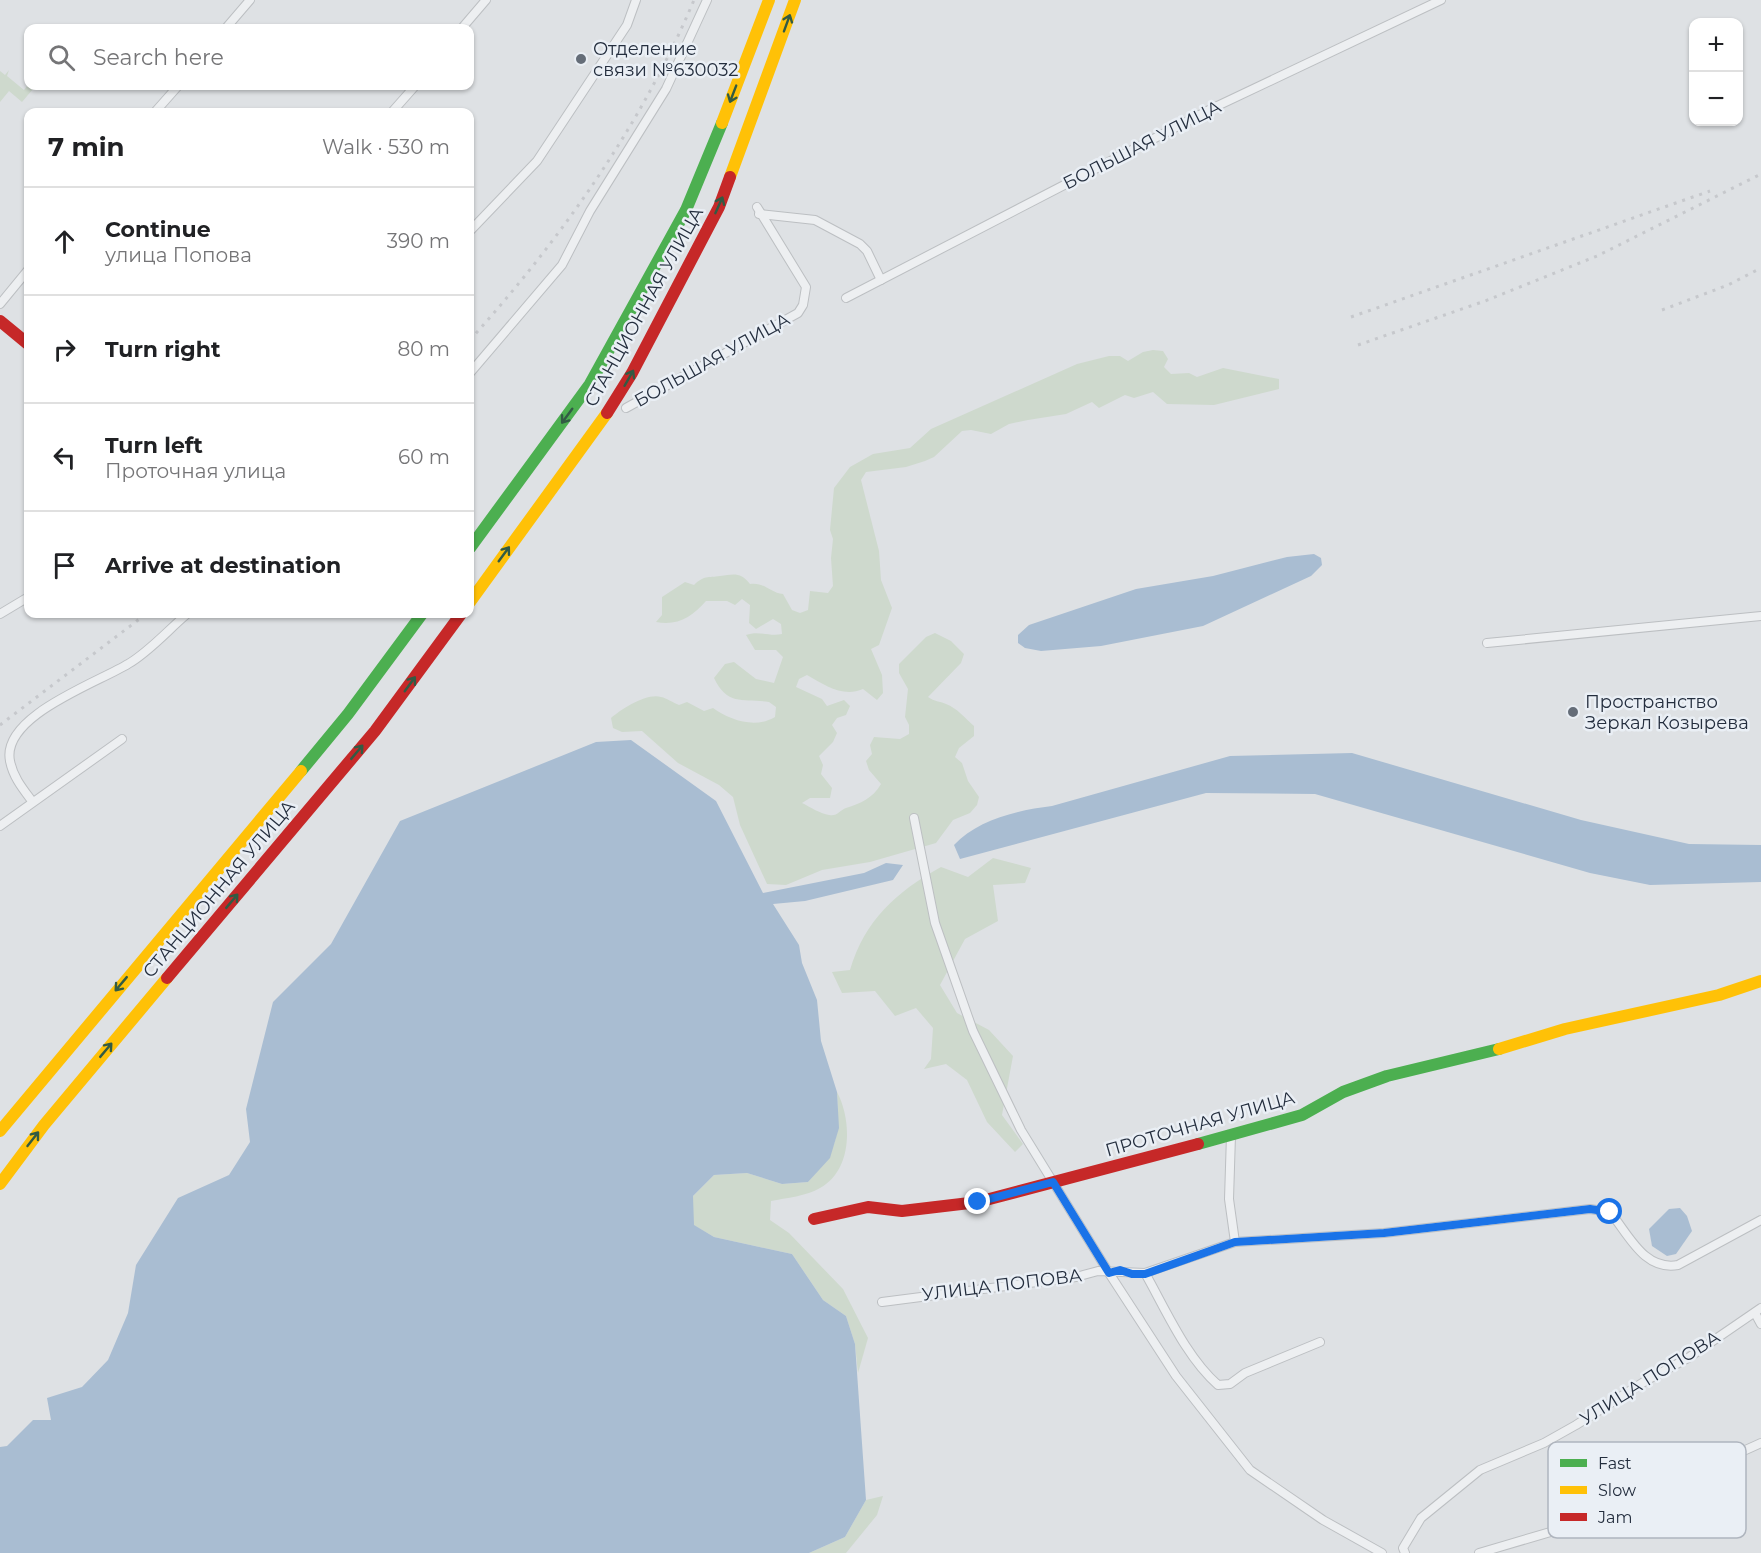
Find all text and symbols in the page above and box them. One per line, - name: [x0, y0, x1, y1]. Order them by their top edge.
- one-way arrow: [783, 14, 794, 33]
- map controls: [1689, 18, 1743, 126]
- button: +: [1689, 18, 1743, 72]
- search box: [24, 24, 474, 90]
- place label: Отделение связи №630032: [593, 38, 739, 81]
- icon: search: [45, 41, 78, 74]
- text: Search here: [93, 44, 224, 71]
- marker: Отделение связи №630032: [574, 52, 588, 66]
- button: −: [1689, 72, 1743, 126]
- one-way arrow: [727, 84, 738, 103]
- street label: БОЛЬШАЯ УЛИЦА: [1059, 95, 1225, 194]
- text: 7 min: [48, 131, 125, 163]
- text: Walk · 530 m: [322, 135, 450, 159]
- one-way arrow: [714, 197, 726, 215]
- street label: СТАНЦИОННАЯ УЛИЦА: [580, 203, 708, 411]
- text: Continue: [105, 216, 211, 243]
- icon: ahead: [48, 225, 81, 258]
- text: 390 m: [387, 229, 450, 253]
- text: улица Попова: [105, 243, 252, 267]
- street label: БОЛЬШАЯ УЛИЦА: [630, 308, 794, 412]
- icon: right: [48, 333, 81, 366]
- text: Turn right: [105, 336, 220, 363]
- text: 80 m: [398, 337, 450, 361]
- one-way arrow: [623, 370, 635, 387]
- one-way arrow: [561, 407, 574, 423]
- text: Turn left: [105, 432, 203, 459]
- icon: left: [48, 441, 81, 474]
- text: 60 m: [398, 445, 450, 469]
- text: Проточная улица: [105, 459, 286, 483]
- one-way arrow: [498, 547, 510, 563]
- icon: arrive: [48, 549, 81, 582]
- text: Arrive at destination: [105, 552, 341, 579]
- one-way arrow: [403, 676, 416, 692]
- place label: Пространство Зеркал Козырева: [1585, 691, 1749, 734]
- marker: Пространство Зеркал Козырева: [1566, 705, 1580, 719]
- one-way arrow: [351, 744, 364, 760]
- street label: СТАНЦИОННАЯ УЛИЦА: [138, 795, 300, 982]
- one-way arrow: [225, 893, 238, 909]
- one-way arrow: [115, 976, 128, 992]
- one-way arrow: [100, 1042, 113, 1058]
- street label: ПРОТОЧНАЯ УЛИЦА: [1103, 1086, 1298, 1162]
- one-way arrow: [27, 1131, 39, 1147]
- route end: [964, 1188, 990, 1214]
- route start: [1596, 1198, 1622, 1224]
- street label: УЛИЦА ПОПОВА: [921, 1264, 1084, 1306]
- street label: УЛИЦА ПОПОВА: [1576, 1326, 1725, 1430]
- legend: [1548, 1442, 1746, 1538]
- text: Fast: [1598, 1454, 1632, 1473]
- text: Slow: [1598, 1481, 1636, 1500]
- text: Jam: [1597, 1508, 1632, 1527]

